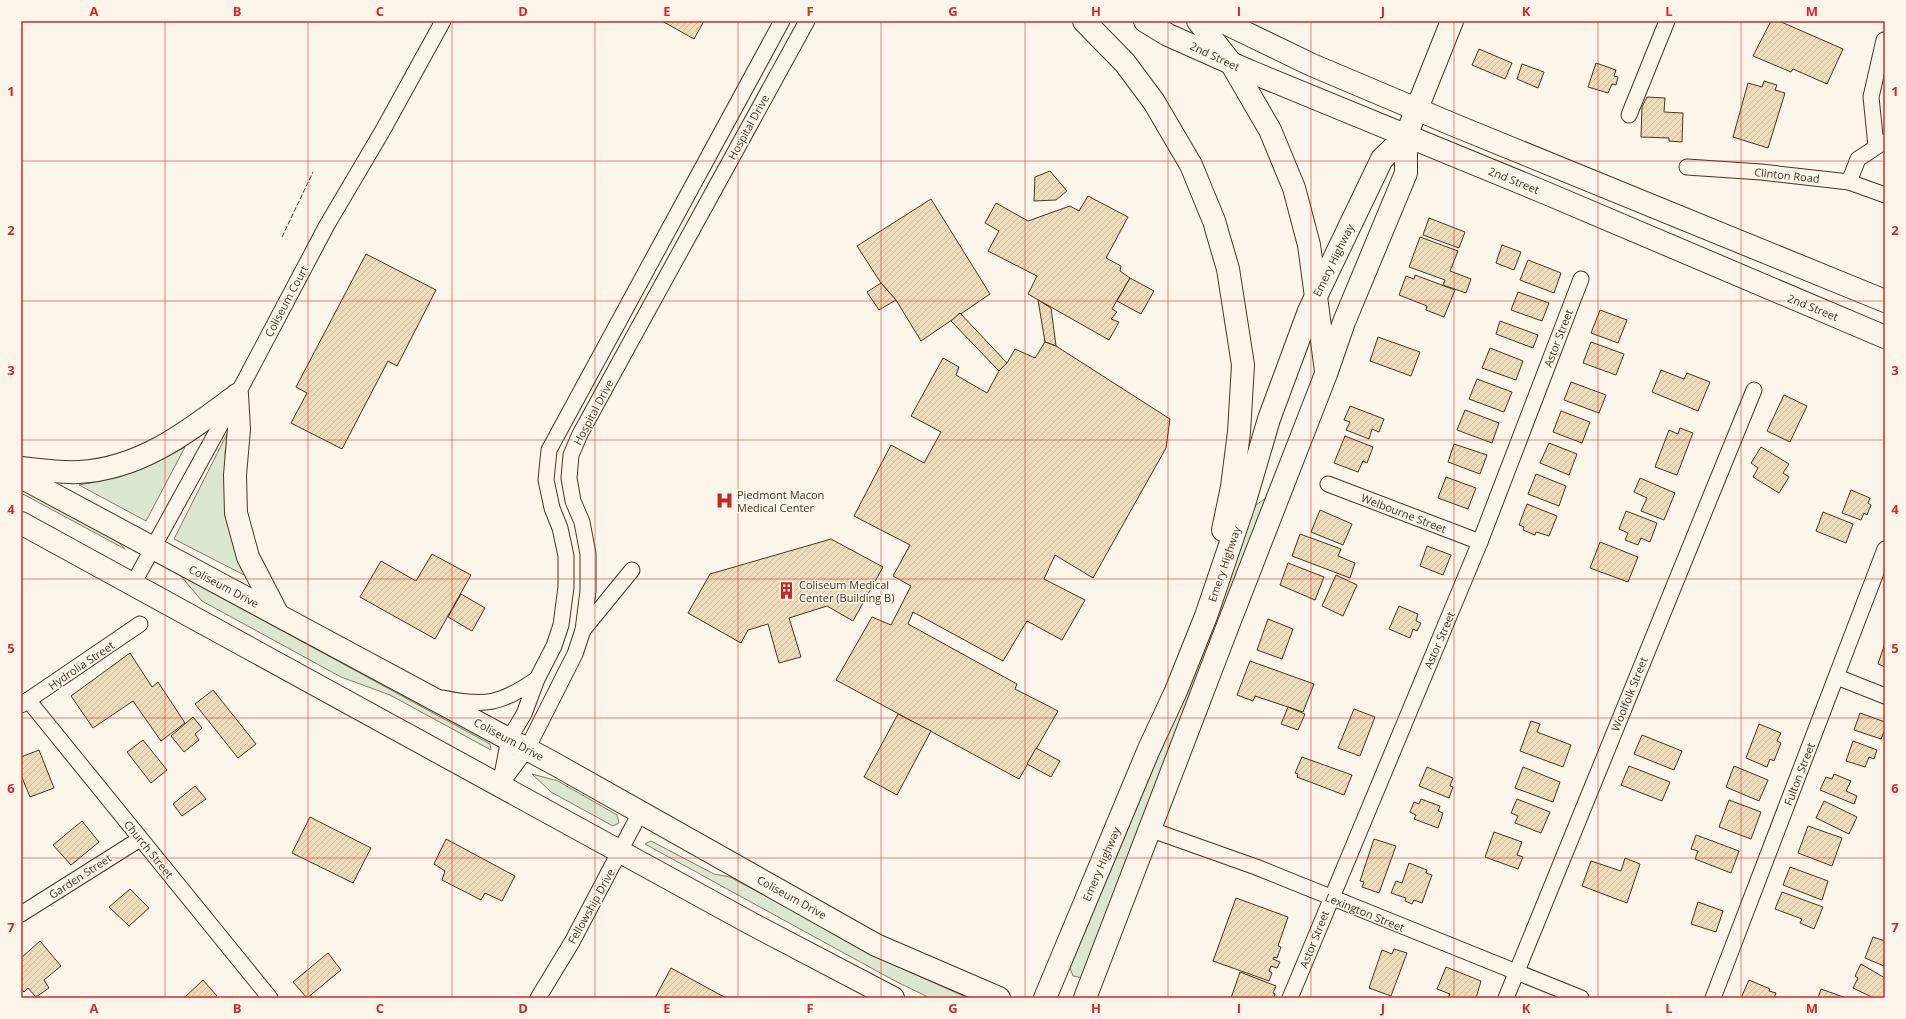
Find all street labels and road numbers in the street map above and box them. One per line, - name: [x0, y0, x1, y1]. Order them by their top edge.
- street label: 2nd Street: [1188, 38, 1242, 74]
- street label: Hospital Drive: [724, 92, 772, 162]
- street label: 2nd Street: [1486, 163, 1542, 197]
- street label: Clinton Road: [1754, 164, 1820, 186]
- street label: Emery Highway: [1309, 221, 1357, 299]
- street label: Coliseum Court: [261, 263, 311, 339]
- street label: 2nd Street: [1785, 290, 1841, 324]
- street label: Astor Street: [1540, 307, 1576, 369]
- street label: Hospital Drive: [569, 377, 617, 447]
- street label: Welbourne Street: [1359, 490, 1449, 536]
- street label: Emery Highway: [1204, 524, 1244, 604]
- street label: Coliseum Drive: [186, 561, 262, 611]
- street label: Astor Street: [1420, 609, 1458, 671]
- street label: Hydrolia Street: [45, 637, 117, 693]
- street label: Woolfolk Street: [1607, 655, 1651, 733]
- street label: Coliseum Drive: [471, 714, 547, 764]
- street label: Fulton Street: [1780, 740, 1818, 808]
- street label: Church Street: [121, 817, 177, 881]
- street label: Emery Highway: [1079, 824, 1124, 903]
- street label: Garden Street: [46, 850, 114, 902]
- street label: Fellowship Drive: [564, 866, 618, 946]
- street label: Coliseum Drive: [755, 872, 829, 922]
- street label: Lexington Street: [1323, 889, 1407, 935]
- street label: Astor Street: [1296, 908, 1332, 970]

